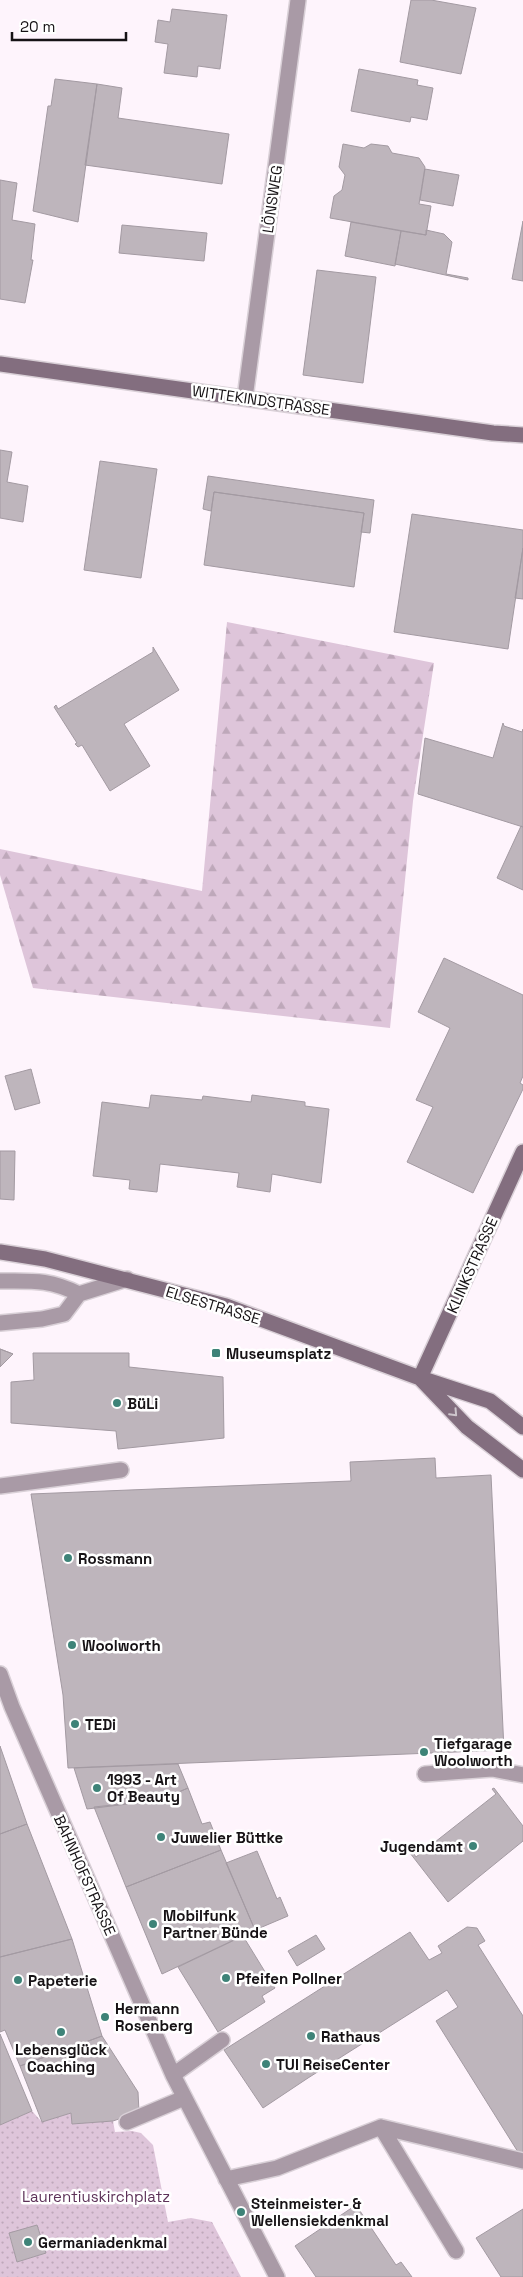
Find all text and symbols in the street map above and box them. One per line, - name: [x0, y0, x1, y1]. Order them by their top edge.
- scale bar: [12, 10, 126, 42]
- text: 20 m: [20, 17, 55, 36]
- street label: LÖNSWEG: [258, 164, 286, 234]
- street label: WITTEKINDSTRASSE: [191, 381, 331, 419]
- street label: KLINKSTRASSE: [442, 1214, 502, 1316]
- street label: ELSESTRASSE: [164, 1282, 262, 1328]
- place label: Museumsplatz: [226, 1344, 331, 1363]
- marker: Museumsplatz: [210, 1347, 222, 1359]
- place label: BüLi: [127, 1394, 158, 1413]
- marker: BüLi: [111, 1397, 123, 1409]
- one-way arrow: [448, 1408, 457, 1417]
- place label: Rossmann: [78, 1549, 152, 1568]
- marker: Rossmann: [62, 1552, 74, 1564]
- place label: Woolworth: [82, 1636, 161, 1655]
- marker: Woolworth: [66, 1639, 78, 1651]
- place label: TEDi: [85, 1715, 116, 1734]
- marker: TEDi: [69, 1718, 81, 1730]
- place label: Tiefgarage Woolworth: [434, 1734, 513, 1770]
- marker: Tiefgarage Woolworth: [418, 1746, 430, 1758]
- place label: 1993 - Art Of Beauty: [107, 1770, 180, 1806]
- marker: 1993 - Art Of Beauty: [91, 1782, 103, 1794]
- street label: BAHNHOFSTRASSE: [50, 1812, 120, 1938]
- place label: Juwelier Büttke: [171, 1828, 284, 1847]
- marker: Juwelier Büttke: [155, 1831, 167, 1843]
- place label: Jugendamt: [380, 1837, 463, 1856]
- marker: Jugendamt: [467, 1840, 479, 1852]
- place label: Mobilfunk Partner Bünde: [163, 1906, 268, 1942]
- marker: Mobilfunk Partner Bünde: [147, 1918, 159, 1930]
- place label: Pfeifen Pollner: [236, 1969, 342, 1988]
- place label: Papeterie: [28, 1971, 98, 1990]
- marker: Pfeifen Pollner: [220, 1972, 232, 1984]
- marker: Papeterie: [12, 1974, 24, 1986]
- place label: Hermann Rosenberg: [115, 1999, 193, 2035]
- marker: Hermann Rosenberg: [99, 2011, 111, 2023]
- marker: Lebensglück Coaching: [55, 2026, 67, 2038]
- place label: Rathaus: [321, 2027, 380, 2046]
- marker: Rathaus: [305, 2030, 317, 2042]
- place label: Lebensglück Coaching: [15, 2040, 108, 2076]
- place label: TUI ReiseCenter: [276, 2055, 390, 2074]
- marker: TUI ReiseCenter: [260, 2058, 272, 2070]
- park label: Laurentiuskirchplatz: [22, 2187, 170, 2206]
- place label: Steinmeister- & Wellensiekdenkmal: [251, 2194, 389, 2230]
- marker: Steinmeister- & Wellensiekdenkmal: [235, 2206, 247, 2218]
- place label: Germaniadenkmal: [38, 2233, 167, 2252]
- marker: Germaniadenkmal: [22, 2236, 34, 2248]

